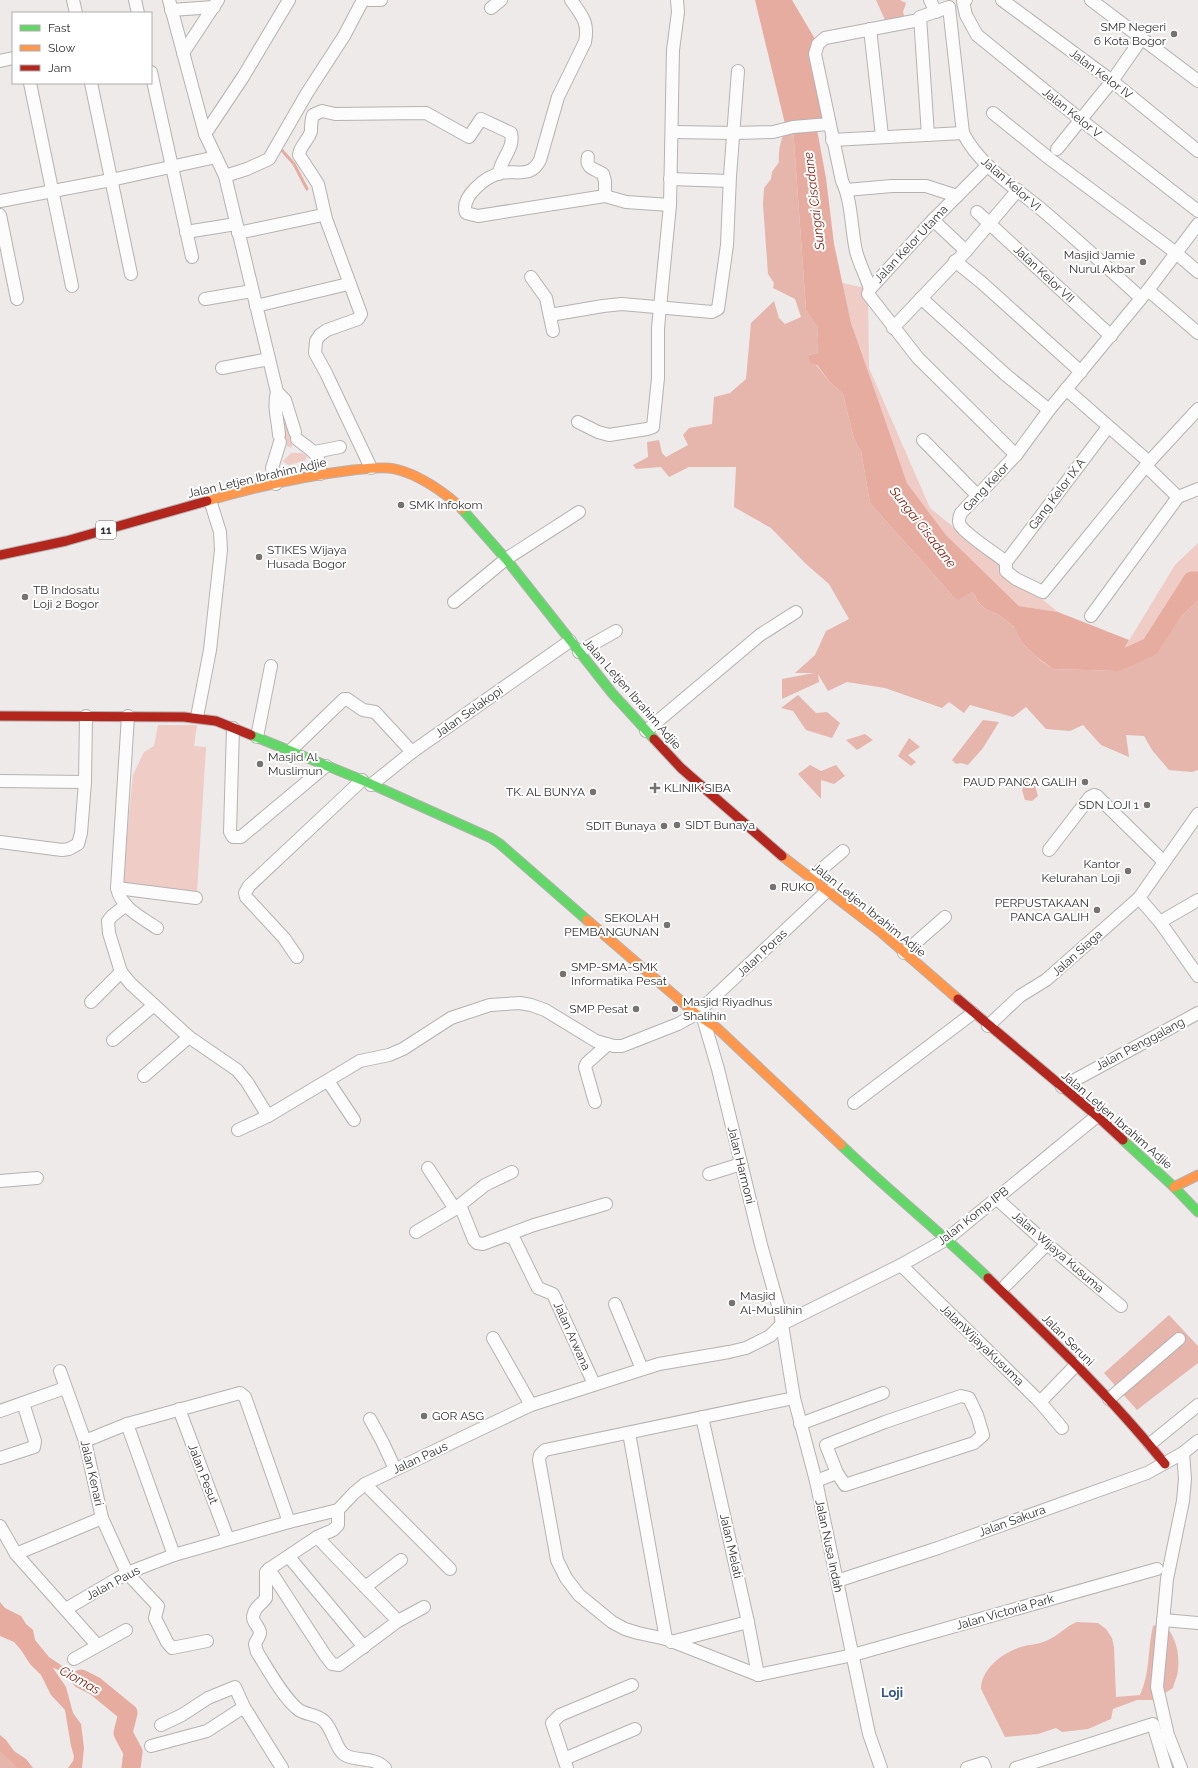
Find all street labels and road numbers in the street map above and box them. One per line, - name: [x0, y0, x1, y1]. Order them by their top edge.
- street label: Jalan Kelor IV: [1067, 46, 1135, 102]
- street label: Jalan Kelor V: [1040, 85, 1104, 141]
- street label: Jalan Kelor VI: [978, 154, 1044, 214]
- street label: Jalan Kelor Utama: [871, 202, 951, 286]
- street label: Jalan Kelor VII: [1011, 242, 1077, 306]
- street label: Jalan Letjen Ibrahim Adjie: [186, 455, 328, 501]
- street label: Gang Kelor IX A: [1026, 456, 1088, 532]
- street label: Gang Kelor: [960, 459, 1013, 514]
- road number: 11: [96, 521, 116, 539]
- street label: Jalan Letjen Ibrahim Adjie: [580, 636, 684, 752]
- street label: Jalan Selakopi: [432, 683, 506, 741]
- street label: Jalan Letjen Ibrahim Adjie: [809, 860, 929, 960]
- street label: Jalan Poras: [734, 926, 790, 980]
- street label: Jalan Siaga: [1049, 927, 1105, 979]
- street label: Jalan Penggalang: [1093, 1015, 1187, 1073]
- street label: Jalan Letjen Ibrahim Adjie: [1059, 1068, 1175, 1172]
- street label: Jalan Harmoni: [725, 1125, 757, 1205]
- street label: Jalan Komp IPB: [935, 1184, 1011, 1248]
- street label: Jalan Wijaya Kusuma: [1009, 1208, 1107, 1296]
- street label: Jalan Arwana: [551, 1299, 593, 1373]
- street label: JalanWijayaKusuma: [937, 1302, 1027, 1388]
- street label: Jalan Seruni: [1039, 1311, 1097, 1369]
- street label: Jalan Kenari: [78, 1439, 106, 1507]
- street label: Jalan Paus: [390, 1439, 450, 1477]
- street label: Jalan Pesut: [185, 1442, 221, 1506]
- street label: Jalan Nusa Indah: [812, 1498, 846, 1594]
- street label: Jalan Sakura: [977, 1502, 1047, 1540]
- street label: Jalan Melati: [717, 1512, 745, 1580]
- street label: Jalan Paus: [84, 1563, 142, 1603]
- street label: Jalan Victoria Park: [955, 1591, 1056, 1633]

